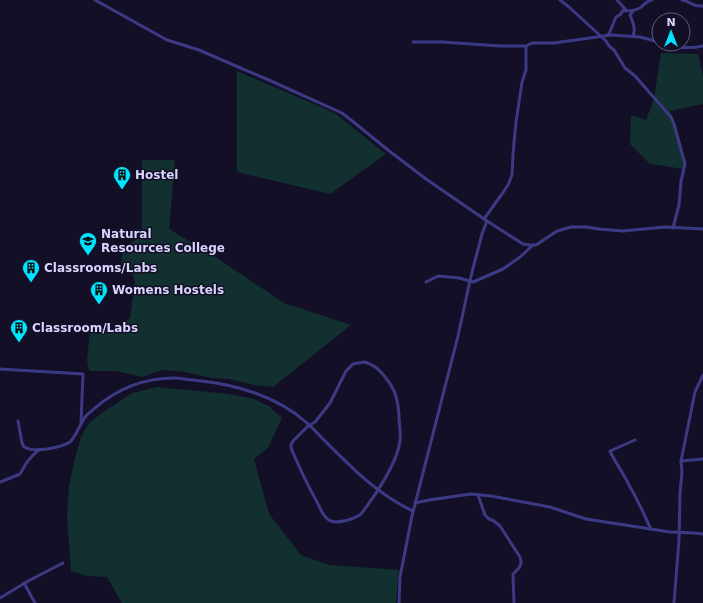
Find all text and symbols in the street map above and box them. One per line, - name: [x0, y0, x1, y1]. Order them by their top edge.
- north arrow: [651, 12, 691, 52]
- text: N: [666, 16, 676, 29]
- building icon: Hostel: [112, 165, 132, 190]
- place label: Hostel: [135, 168, 178, 182]
- place label: Natural Resources College: [101, 227, 225, 255]
- school or university icon: Natural Resources College: [78, 231, 98, 256]
- building icon: Classrooms/Labs: [21, 258, 41, 283]
- place label: Classrooms/Labs: [44, 261, 157, 275]
- building icon: Womens Hostels: [89, 280, 109, 305]
- place label: Womens Hostels: [112, 283, 224, 297]
- building icon: Classroom/Labs: [9, 318, 29, 343]
- place label: Classroom/Labs: [32, 321, 138, 335]

